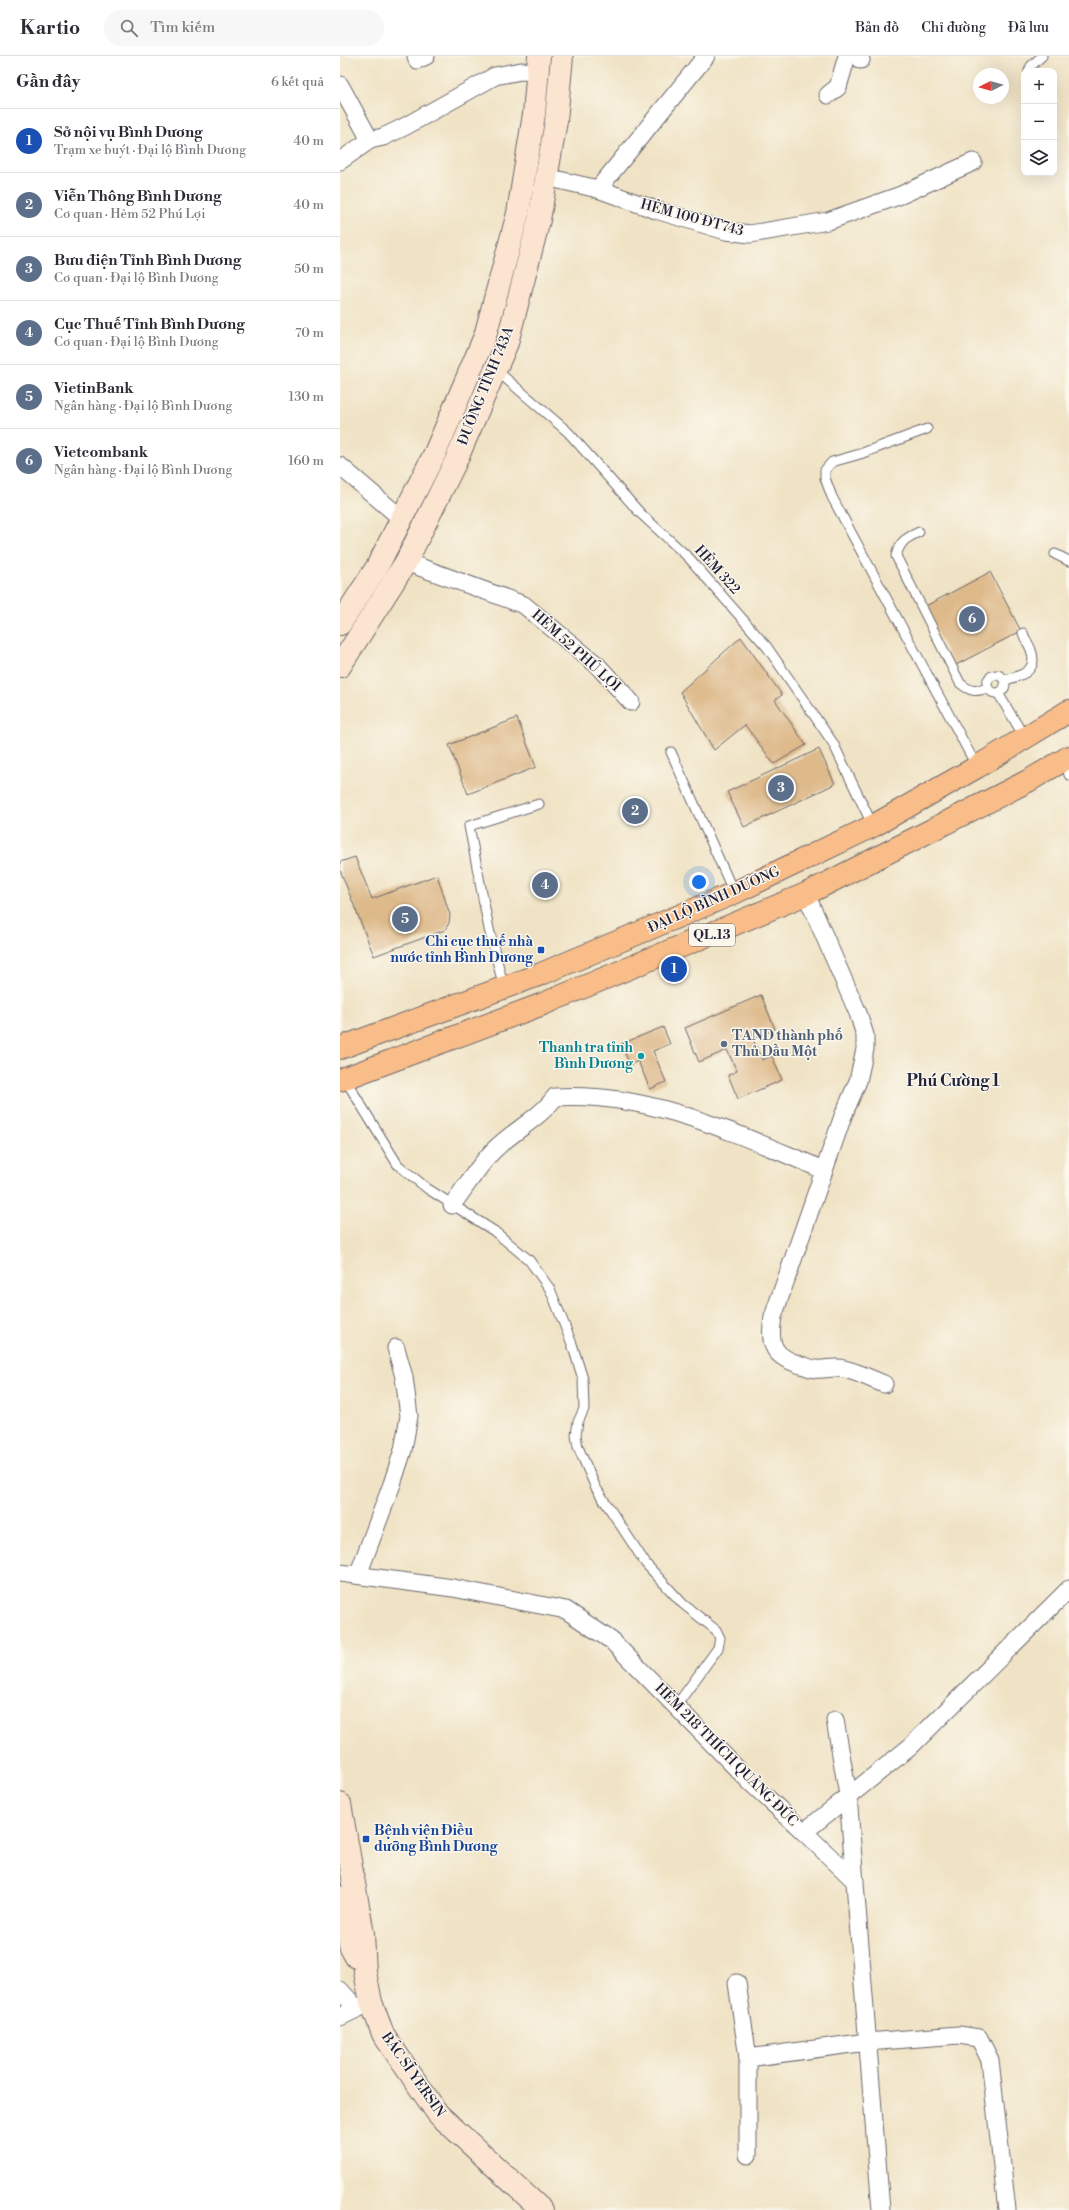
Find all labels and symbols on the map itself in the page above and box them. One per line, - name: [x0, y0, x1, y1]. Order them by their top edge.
- north arrow: [973, 68, 1009, 104]
- street label: HẺM 100 ĐT743: [638, 194, 746, 241]
- street label: ĐƯỜNG TỈNH 743A: [452, 323, 518, 448]
- street label: HẺM 322: [690, 540, 745, 598]
- pin: 6: [959, 604, 985, 634]
- street label: HẺM 52 PHÚ LỢI: [528, 605, 626, 696]
- pin: 3: [768, 773, 794, 803]
- pin: 2: [622, 796, 648, 826]
- street label: ĐẠI LỘ BÌNH DƯƠNG: [644, 861, 783, 937]
- pin: 4: [532, 870, 558, 900]
- your location: [689, 872, 709, 892]
- pin: 5: [392, 904, 418, 934]
- road number: QL.13: [689, 924, 735, 946]
- place label: Chi cục thuế nhà nước tỉnh Bình Dương: [390, 933, 534, 967]
- marker: Chi cục thuế nhà nước tỉnh Bình Dương: [536, 945, 546, 955]
- pin: 1: [661, 954, 687, 984]
- place label: TAND thành phố Thủ Dầu Một: [732, 1027, 843, 1061]
- place label: Thanh tra tỉnh Bình Dương: [539, 1039, 634, 1073]
- marker: TAND thành phố Thủ Dầu Một: [719, 1039, 729, 1049]
- marker: Thanh tra tỉnh Bình Dương: [636, 1051, 646, 1061]
- district label: Phú Cường 1: [906, 1071, 1000, 1091]
- street label: HẺM 218 THÍCH QUẢNG ĐỨC: [651, 1678, 803, 1830]
- place label: Bệnh viện Điều dưỡng Bình Dương: [374, 1822, 498, 1856]
- marker: Bệnh viện Điều dưỡng Bình Dương: [361, 1834, 371, 1844]
- street label: BÁC SĨ YERSIN: [377, 2027, 451, 2121]

